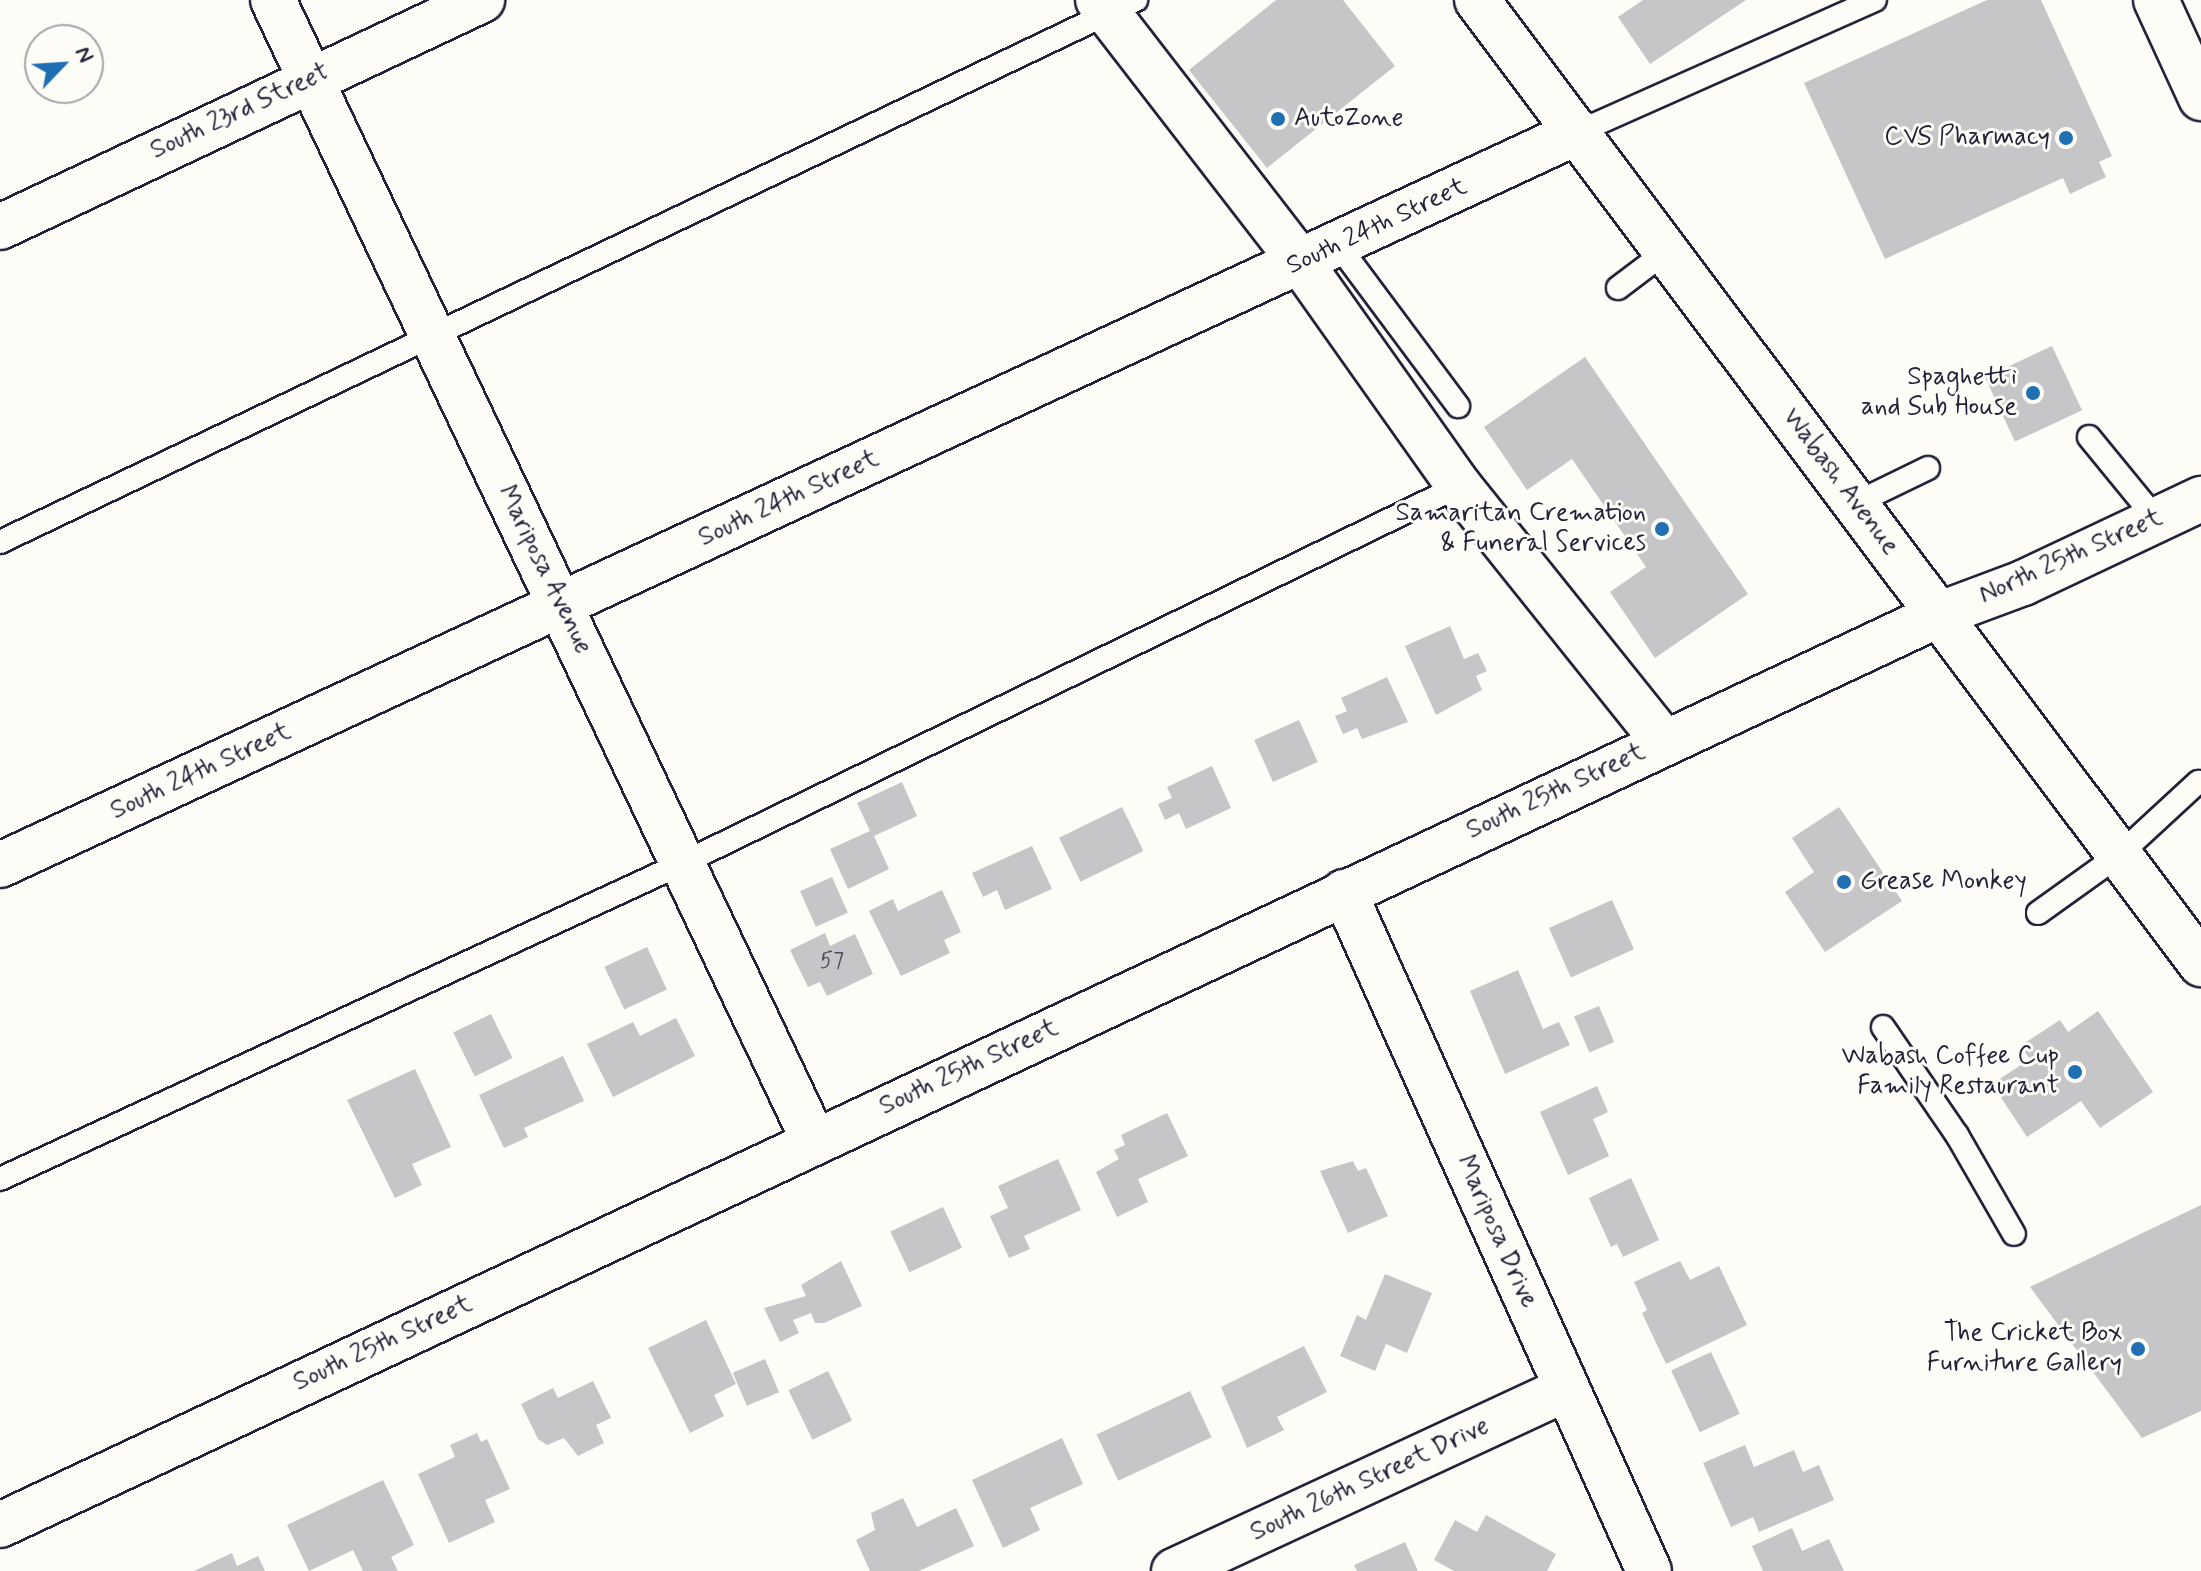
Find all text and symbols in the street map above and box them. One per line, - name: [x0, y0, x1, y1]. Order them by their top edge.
- north arrow: [24, 24, 104, 104]
- text: N: [68, 42, 100, 67]
- street label: South 23rd Street: [146, 57, 334, 167]
- place label: AutoZone: [1294, 103, 1403, 135]
- marker: AutoZone: [1269, 110, 1287, 128]
- place label: CVS Pharmacy: [1884, 122, 2050, 154]
- marker: CVS Pharmacy: [2057, 129, 2075, 147]
- street label: South 24th Street: [1282, 172, 1472, 282]
- place label: Spaghetti and Sub House: [1860, 362, 2017, 424]
- marker: Spaghetti and Sub House: [2024, 384, 2042, 402]
- street label: Wabash Avenue: [1775, 403, 1905, 561]
- street label: South 24th Street: [694, 444, 884, 554]
- street label: Mariposa Avenue: [489, 479, 599, 661]
- place label: Samaritan Cremation & Funeral Services: [1392, 498, 1646, 560]
- street label: North 25th Street: [1975, 503, 2167, 611]
- marker: Samaritan Cremation & Funeral Services: [1653, 520, 1671, 538]
- street label: South 24th Street: [106, 717, 296, 827]
- street label: South 25th Street: [1462, 737, 1650, 847]
- place label: Grease Monkey: [1860, 866, 2027, 898]
- marker: Grease Monkey: [1835, 873, 1853, 891]
- house number: 57: [820, 949, 844, 975]
- street label: South 25th Street: [875, 1013, 1063, 1123]
- place label: Wabash Coffee Cup Family Restaurant: [1842, 1041, 2059, 1102]
- marker: Wabash Coffee Cup Family Restaurant: [2066, 1063, 2084, 1081]
- street label: Mariposa Drive: [1449, 1152, 1543, 1312]
- street label: South 25th Street: [289, 1289, 477, 1399]
- place label: The Cricket Box Furniture Gallery: [1926, 1318, 2122, 1380]
- marker: The Cricket Box Furniture Gallery: [2129, 1340, 2147, 1358]
- street label: South 26th Street Drive: [1246, 1411, 1494, 1549]

